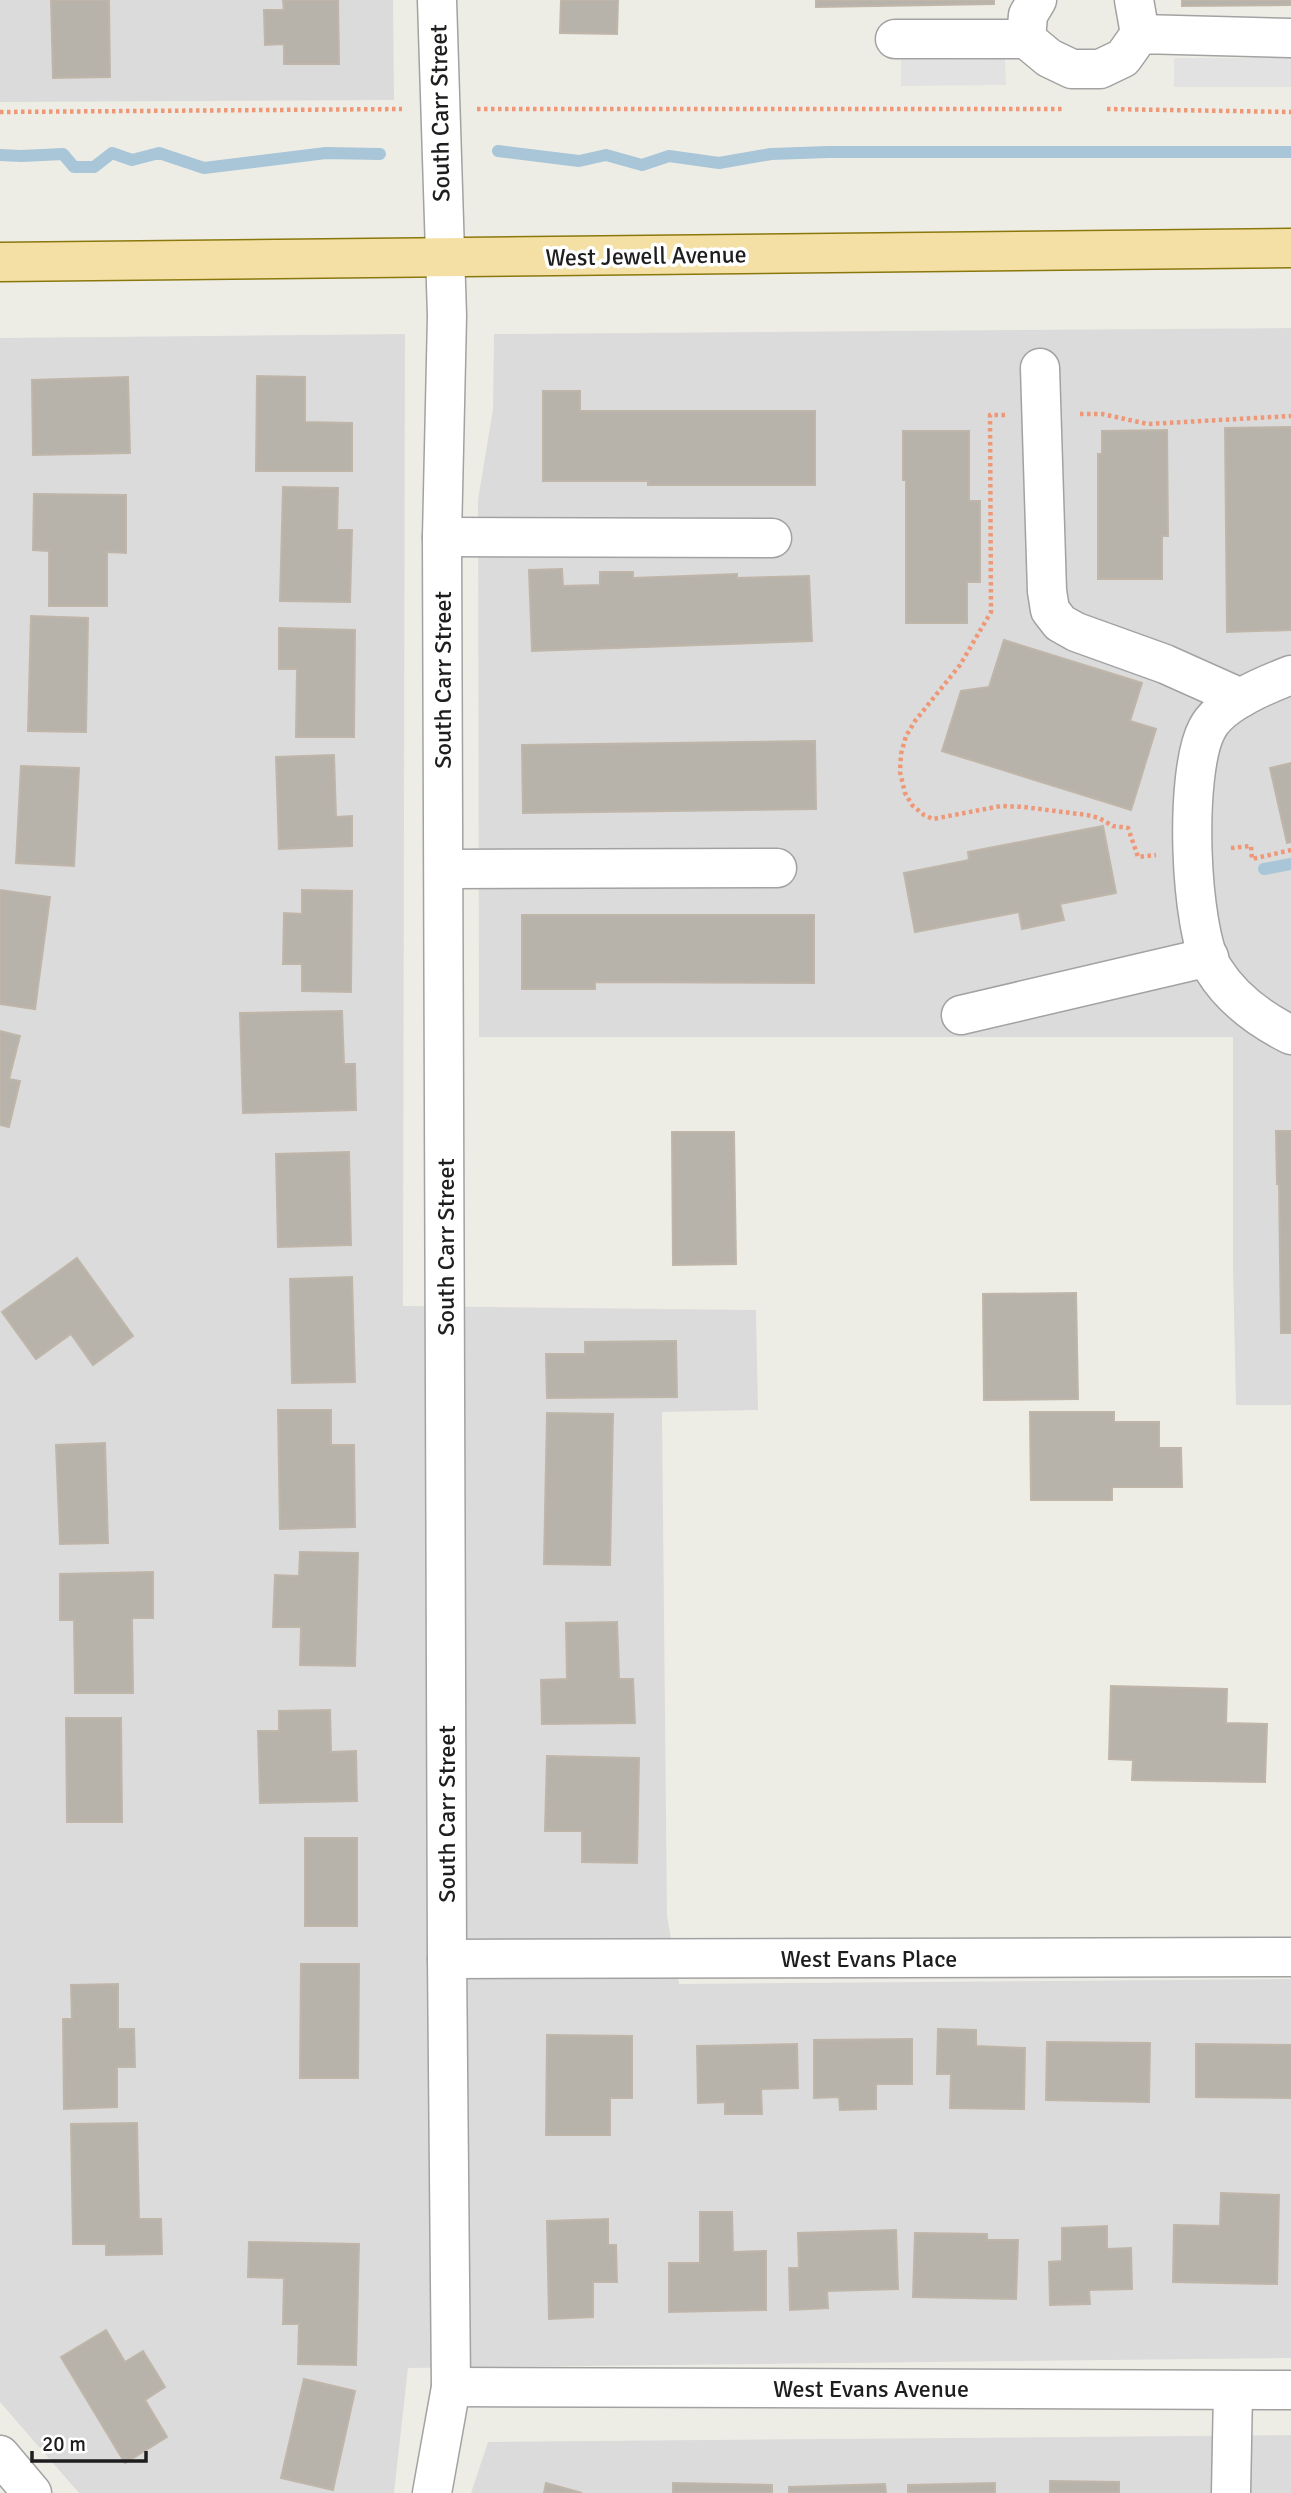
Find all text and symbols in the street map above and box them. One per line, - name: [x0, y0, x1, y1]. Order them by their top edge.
- street label: South Carr Street: [423, 24, 457, 202]
- street label: West Jewell Avenue: [545, 239, 747, 273]
- street label: South Carr Street: [428, 591, 458, 769]
- street label: South Carr Street: [431, 1158, 461, 1336]
- street label: South Carr Street: [432, 1725, 462, 1903]
- street label: West Evans Place: [781, 1944, 957, 1974]
- street label: West Evans Avenue: [773, 2374, 969, 2404]
- scale bar: [32, 2420, 145, 2464]
- text: 20 m: [42, 2431, 86, 2457]

